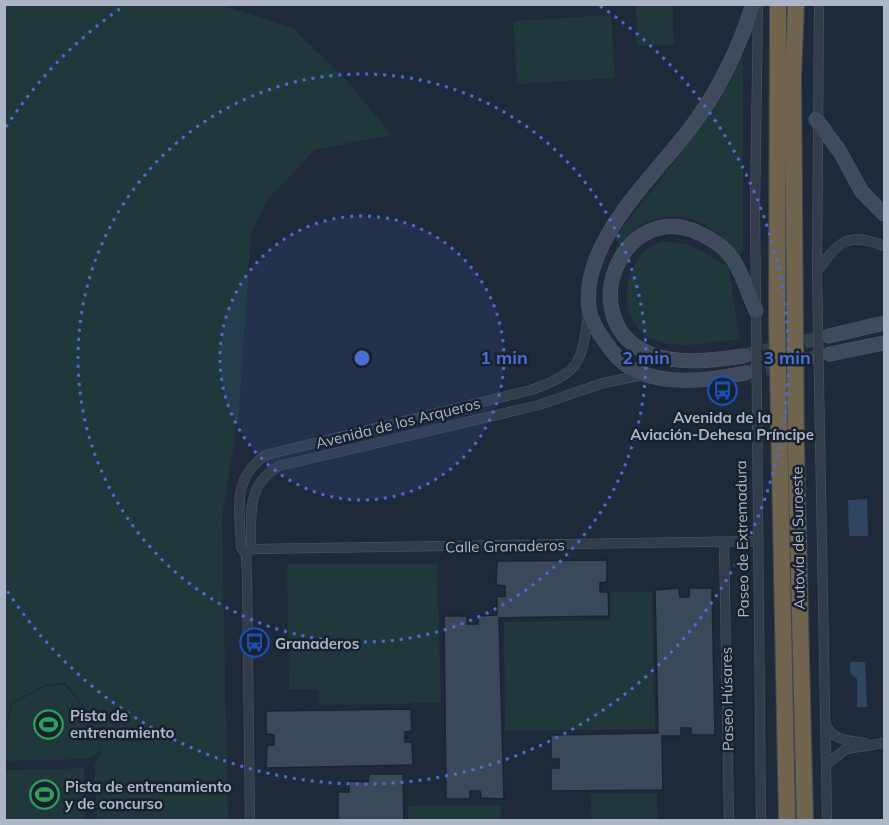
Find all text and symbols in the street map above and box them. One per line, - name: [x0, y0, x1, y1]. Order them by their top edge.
- text: 1 min: [480, 346, 528, 369]
- text: 2 min: [622, 346, 670, 369]
- text: 3 min: [763, 346, 811, 369]
- centre of rings: [352, 348, 372, 368]
- bus stop icon: Avenida de la Aviación-Dehesa Príncipe: [706, 374, 738, 406]
- street label: Avenida de los Arqueros: [314, 393, 482, 453]
- place label: Avenida de la Aviación-Dehesa Príncipe: [630, 408, 814, 444]
- street label: Paseo de Extremadura: [731, 460, 753, 618]
- street label: Autovía del Suroeste: [787, 466, 809, 610]
- street label: Calle Granaderos: [445, 535, 565, 557]
- bus stop icon: Granaderos: [238, 627, 270, 659]
- place label: Granaderos: [275, 634, 359, 653]
- street label: Paseo Húsares: [717, 647, 737, 751]
- place label: Pista de entrenamiento: [70, 706, 175, 742]
- sports icon: Pista de entrenamiento: [33, 708, 65, 740]
- place label: Pista de entrenamiento y de concurso: [64, 777, 232, 813]
- sports icon: Pista de entrenamiento y de concurso: [28, 779, 60, 811]

